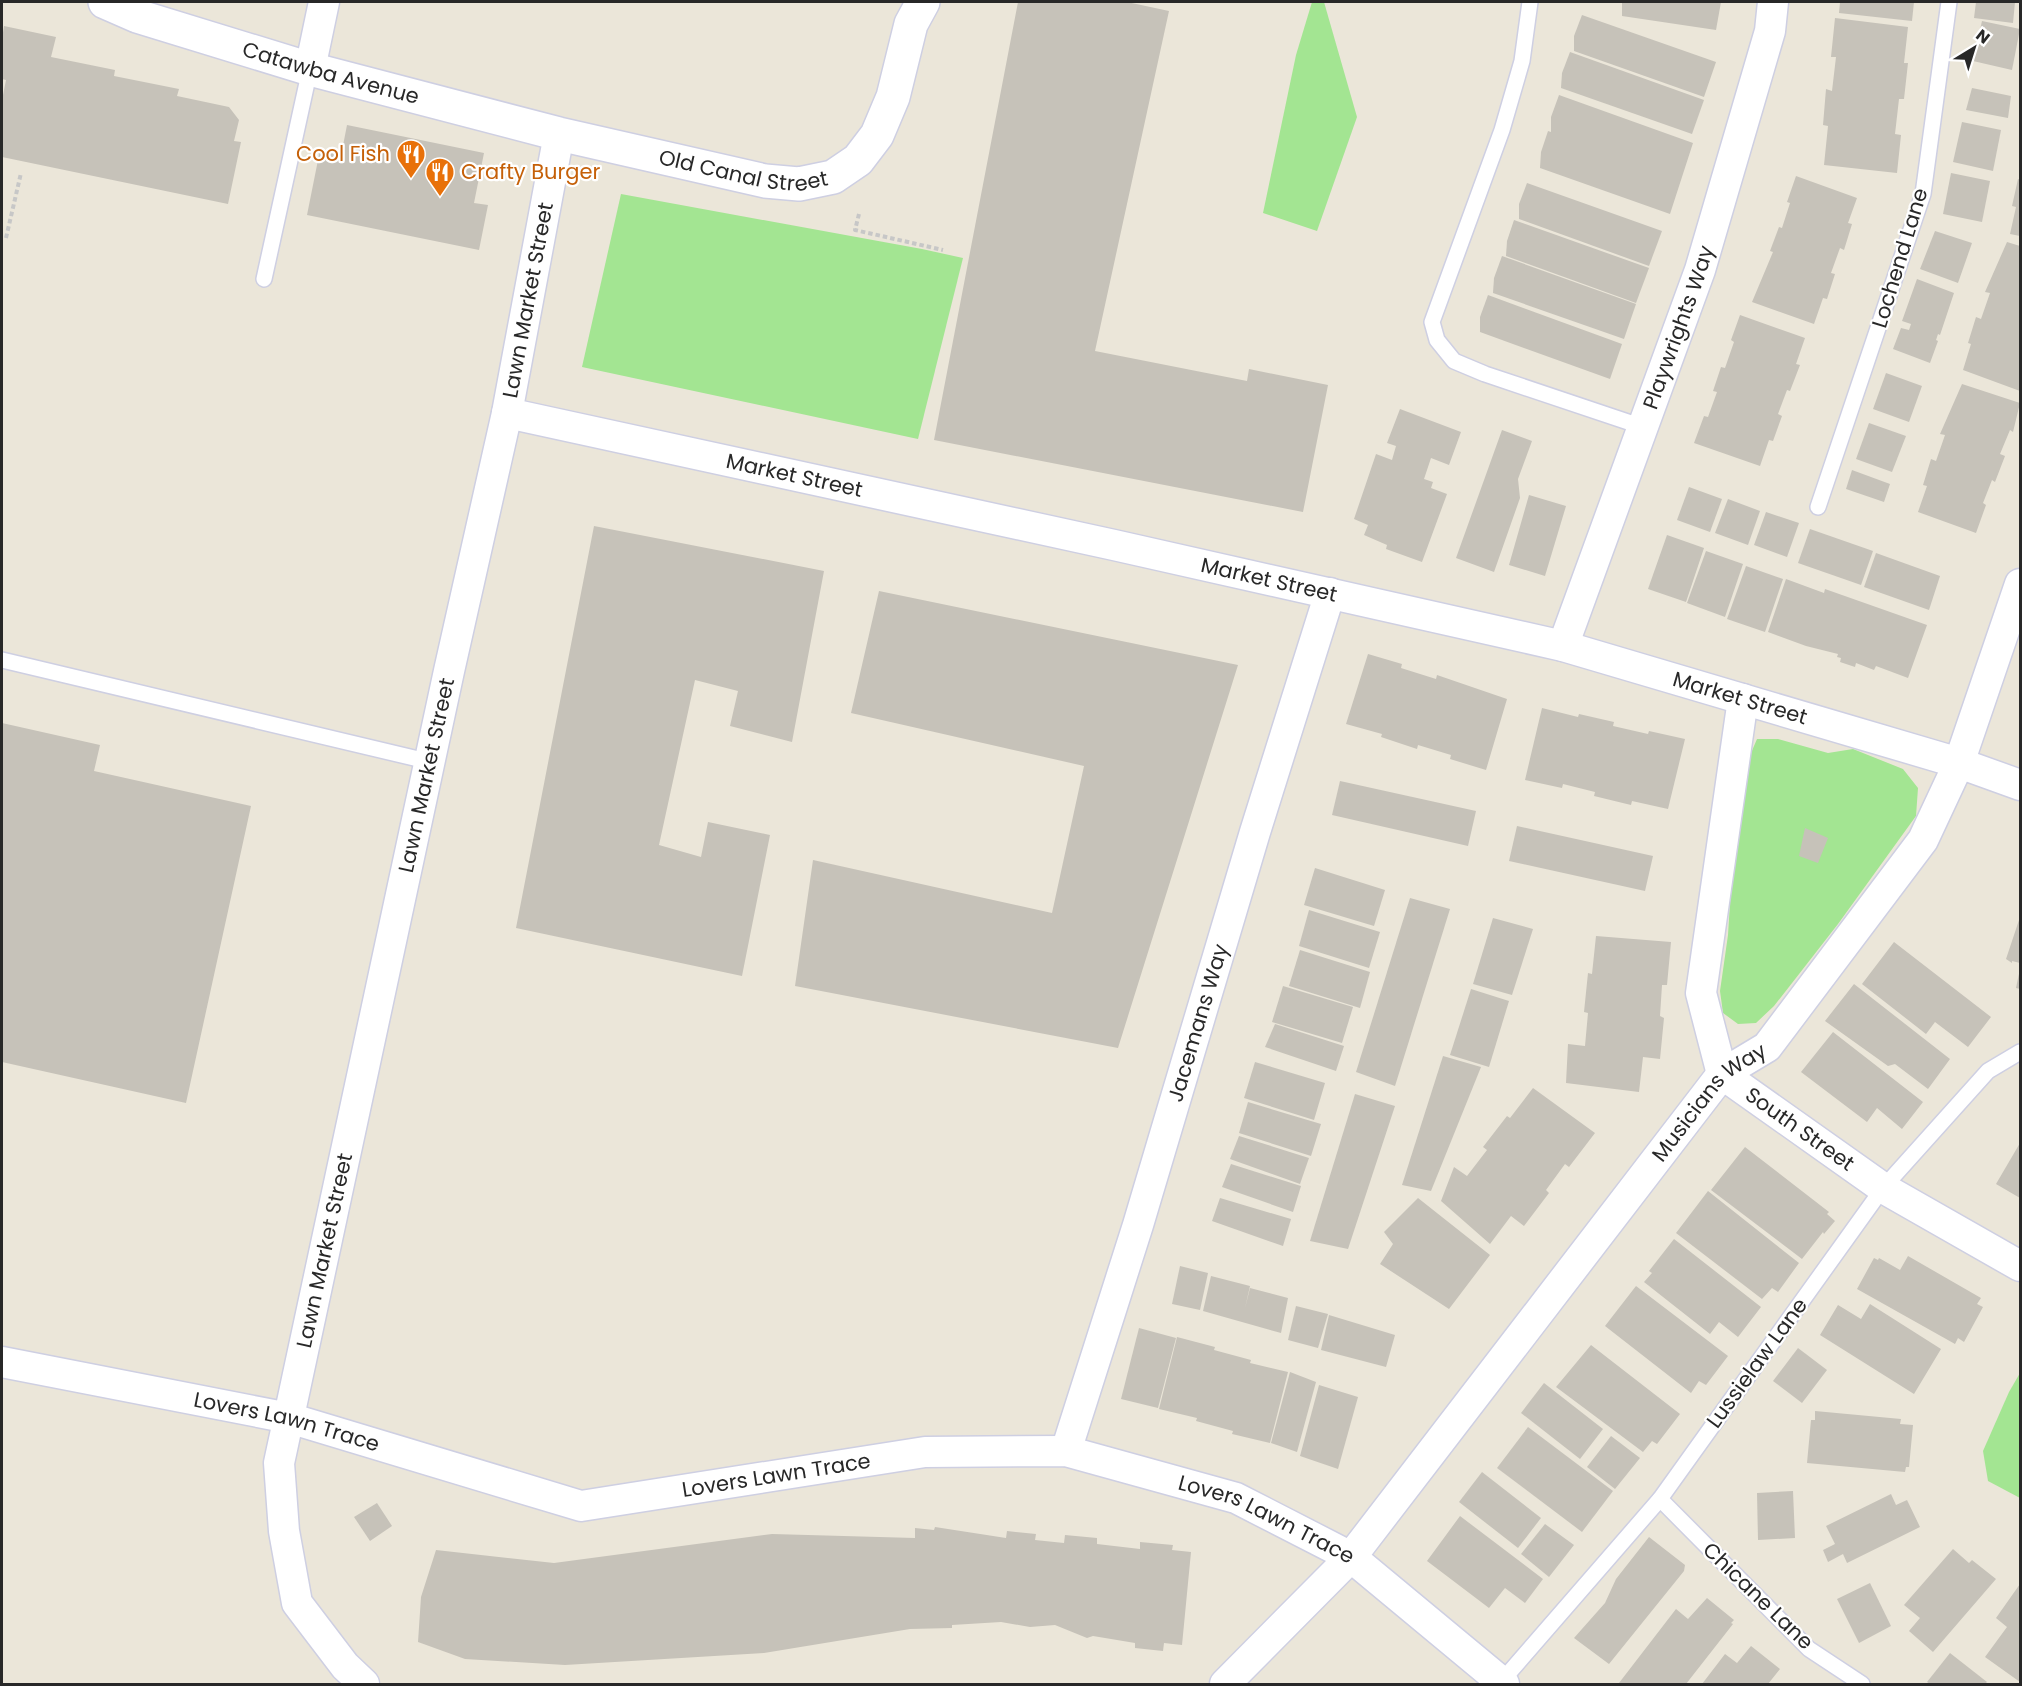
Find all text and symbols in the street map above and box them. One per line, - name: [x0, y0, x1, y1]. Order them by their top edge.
- north arrow: [1944, 18, 2004, 78]
- text: N: [1971, 24, 1995, 49]
- street label: Catawba Avenue: [239, 34, 422, 111]
- restaurant icon: Cool Fish: [395, 138, 427, 180]
- place label: Cool Fish: [296, 139, 390, 168]
- street label: Old Canal Street: [656, 142, 831, 199]
- restaurant icon: Crafty Burger: [424, 156, 456, 198]
- place label: Crafty Burger: [461, 157, 601, 186]
- street label: Lochend Lane: [1865, 184, 1935, 331]
- street label: Lawn Market Street: [495, 200, 560, 400]
- street label: Playwrights Way: [1636, 242, 1720, 413]
- street label: Market Street: [723, 446, 865, 504]
- street label: Market Street: [1198, 550, 1340, 609]
- street label: Market Street: [1670, 664, 1811, 731]
- street label: Lawn Market Street: [391, 675, 461, 875]
- street label: Jacemans Way: [1160, 940, 1235, 1105]
- street label: Musicians Way: [1645, 1036, 1772, 1167]
- street label: South Street: [1740, 1080, 1861, 1177]
- street label: Lawn Market Street: [289, 1150, 359, 1350]
- street label: Lussielaw Lane: [1699, 1292, 1814, 1434]
- street label: Lovers Lawn Trace: [191, 1385, 383, 1458]
- street label: Lovers Lawn Trace: [680, 1446, 873, 1504]
- street label: Lovers Lawn Trace: [1175, 1468, 1360, 1570]
- street label: Chicane Lane: [1697, 1535, 1820, 1656]

